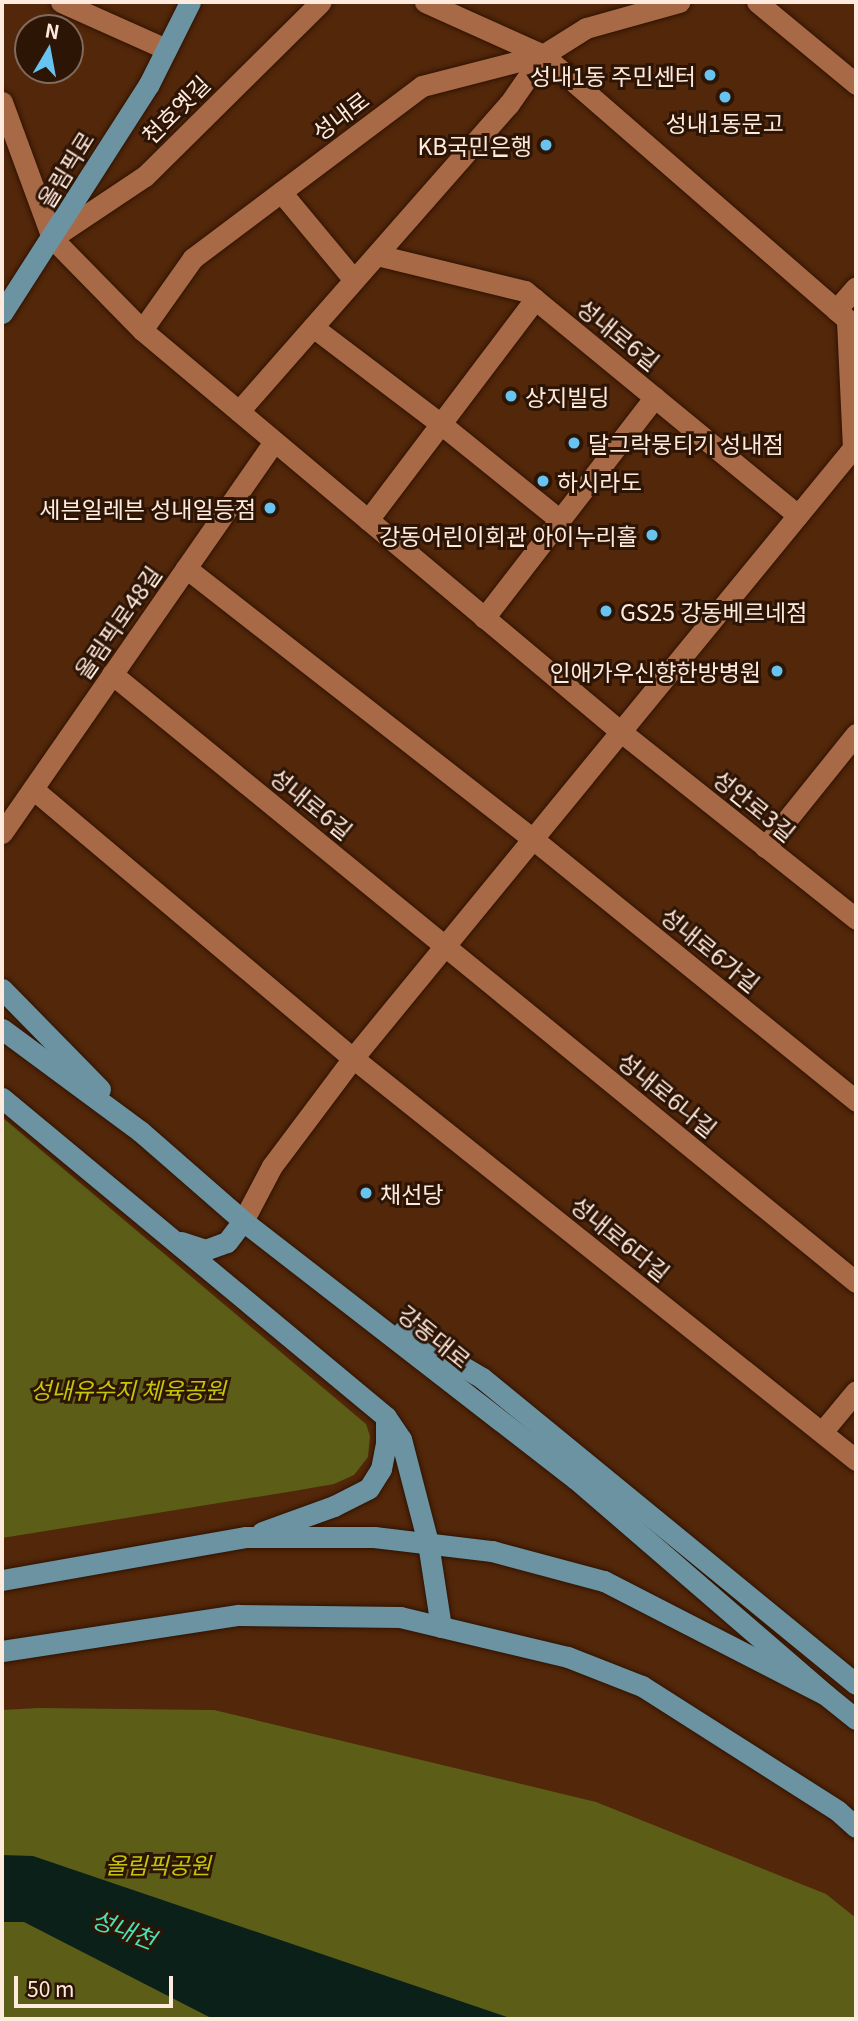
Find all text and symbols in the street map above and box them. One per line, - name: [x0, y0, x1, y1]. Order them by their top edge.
- north arrow: [14, 14, 84, 84]
- text: N: [43, 15, 62, 44]
- place label: 성내1동 주민센터: [530, 61, 696, 89]
- marker: 성내1동 주민센터: [702, 67, 718, 83]
- street label: 천호옛길: [135, 69, 215, 149]
- street label: 성내로: [306, 85, 374, 145]
- marker: 성내1동문고: [717, 89, 733, 105]
- place label: 성내1동문고: [666, 108, 784, 136]
- street label: 올림픽로: [31, 126, 99, 212]
- place label: KB국민은행: [417, 131, 532, 159]
- marker: KB국민은행: [538, 137, 554, 153]
- street label: 성내로6길: [572, 293, 666, 375]
- place label: 상지빌딩: [525, 382, 610, 410]
- marker: 상지빌딩: [503, 388, 519, 404]
- place label: 달그락뭉티기 성내점: [588, 429, 784, 457]
- marker: 달그락뭉티기 성내점: [566, 435, 582, 451]
- place label: 하시라도: [557, 467, 642, 495]
- marker: 하시라도: [535, 473, 551, 489]
- place label: 세븐일레븐 성내일등점: [39, 494, 256, 522]
- marker: 세븐일레븐 성내일등점: [262, 500, 278, 516]
- place label: 강동어린이회관 아이누리홀: [379, 521, 638, 549]
- marker: 강동어린이회관 아이누리홀: [644, 527, 660, 543]
- street label: 올림픽로48길: [68, 560, 166, 684]
- place label: GS25 강동베르네점: [620, 597, 807, 625]
- marker: GS25 강동베르네점: [598, 603, 614, 619]
- place label: 인애가우신향한방병원: [549, 657, 761, 685]
- marker: 인애가우신향한방병원: [767, 661, 787, 681]
- street label: 성내로6길: [265, 762, 359, 844]
- street label: 성안로3길: [708, 764, 802, 846]
- street label: 성내로6가길: [656, 901, 766, 997]
- street label: 성내로6나길: [613, 1046, 723, 1142]
- place label: 채선당: [380, 1179, 443, 1207]
- marker: 채선당: [358, 1185, 374, 1201]
- street label: 성내로6다길: [566, 1190, 676, 1286]
- street label: 강동대로: [393, 1299, 477, 1373]
- park label: 성내유수지 체육공원: [30, 1375, 226, 1403]
- park label: 올림픽공원: [105, 1850, 211, 1878]
- water label: 성내천: [88, 1903, 160, 1953]
- scale bar: [18, 1962, 177, 2006]
- text: 50 m: [27, 1973, 74, 2003]

